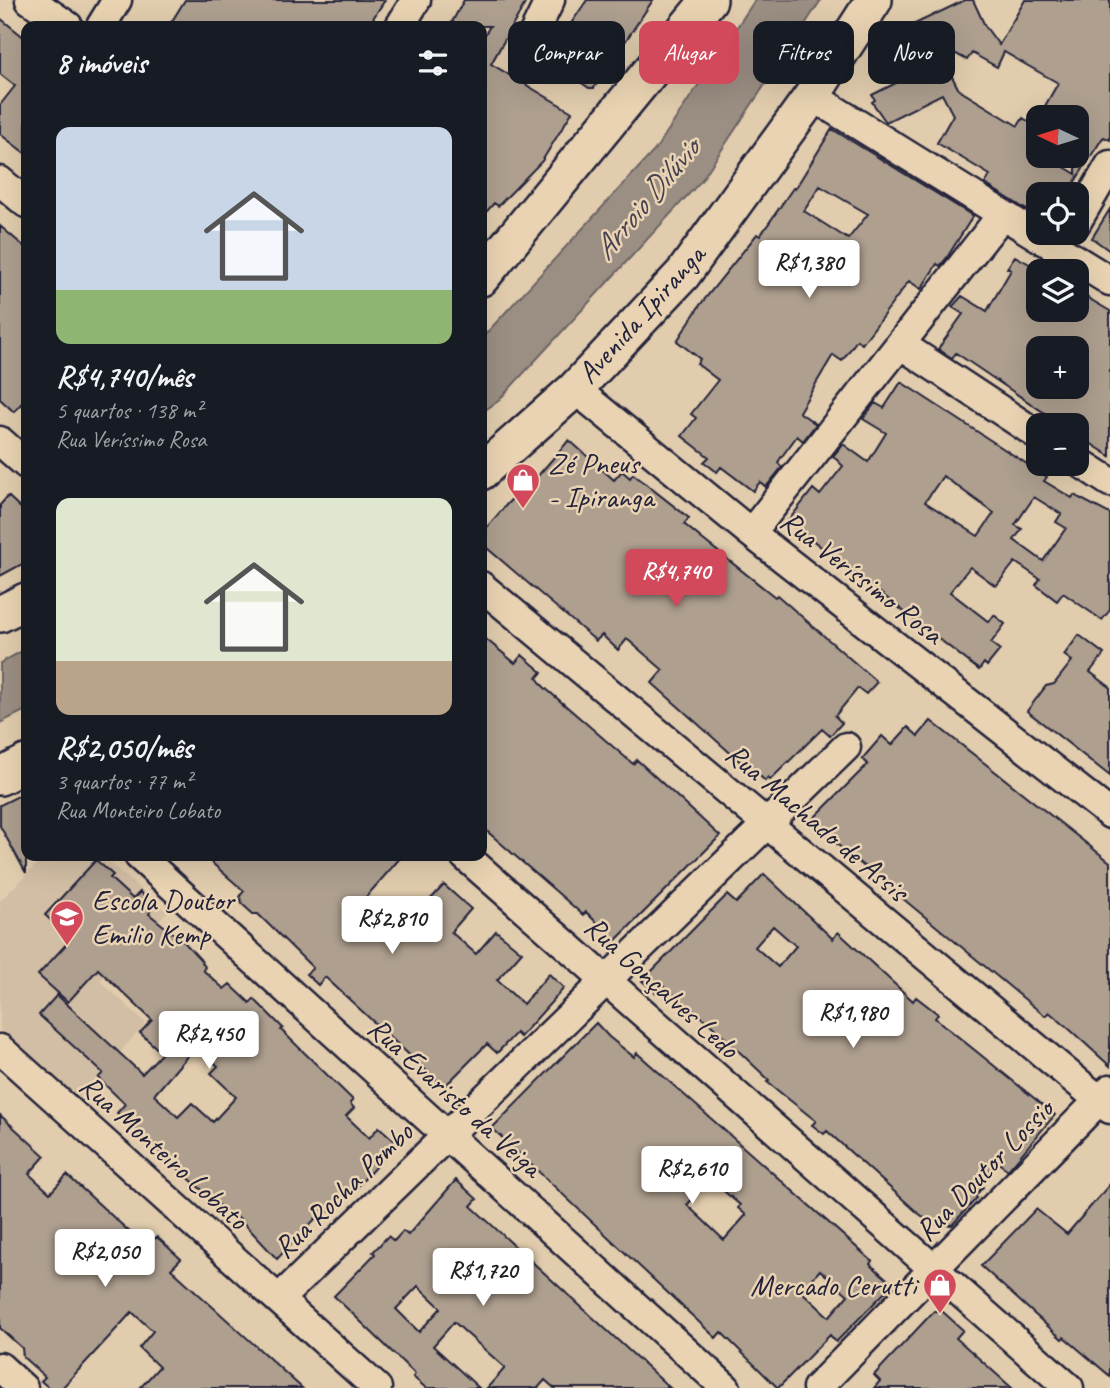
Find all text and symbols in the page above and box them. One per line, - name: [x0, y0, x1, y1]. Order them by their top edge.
- chip: Comprar: [508, 21, 625, 84]
- chip: Alugar: [639, 21, 739, 84]
- chip: Filtros: [753, 21, 854, 84]
- chip: Novo: [868, 21, 955, 84]
- text: 8 imóveis: [56, 44, 147, 82]
- icon: filters: [414, 44, 452, 82]
- north arrow: [1026, 105, 1088, 168]
- map controls: [1026, 105, 1089, 476]
- water label: Arroio Dilúvio: [584, 126, 712, 268]
- icon: home: [191, 173, 317, 299]
- button: locate: [1026, 182, 1089, 245]
- street label: Avenida Ipiranga: [569, 235, 715, 391]
- pin: R$1,380: [744, 240, 874, 300]
- text: R$1,380: [775, 248, 843, 277]
- button: layers: [1026, 259, 1089, 322]
- button: +: [1026, 336, 1089, 399]
- text: R$4,740/mês: [56, 358, 193, 396]
- text: 5 quartos · 138 m²: [56, 396, 202, 425]
- button: −: [1026, 413, 1089, 476]
- text: Rua Veríssimo Rosa: [56, 425, 206, 454]
- place label: Zé Pneus - Ipiranga: [548, 444, 656, 516]
- shop icon: Zé Pneus - Ipiranga: [504, 461, 542, 510]
- street label: Rua Veríssimo Rosa: [773, 502, 952, 653]
- icon: home: [191, 544, 317, 670]
- pin: R$4,740: [611, 550, 741, 609]
- text: R$4,740: [642, 557, 710, 586]
- text: R$2,050/mês: [56, 729, 193, 767]
- street label: Rua Machado de Assis: [718, 735, 918, 911]
- text: 3 quartos · 77 m²: [56, 767, 192, 796]
- text: Rua Monteiro Lobato: [56, 796, 220, 825]
- place label: Escola Doutor Emilio Kemp: [92, 881, 236, 953]
- pin: R$2,810: [327, 897, 457, 956]
- school or university icon: Escola Doutor Emilio Kemp: [48, 898, 86, 947]
- text: R$2,810: [358, 904, 426, 933]
- street label: Rua Gonçalves Ledo: [577, 907, 748, 1067]
- pin: R$1,980: [788, 990, 918, 1050]
- text: R$1,980: [819, 998, 887, 1027]
- street label: Rua Evaristo da Veiga: [360, 1009, 552, 1187]
- pin: R$2,450: [144, 1012, 274, 1071]
- text: R$2,450: [175, 1019, 243, 1048]
- street label: Rua Monteiro Lobato: [72, 1066, 257, 1239]
- street label: Rua Doutor Lossio: [907, 1088, 1064, 1249]
- street label: Rua Rocha Pombo: [265, 1113, 422, 1266]
- pin: R$2,610: [627, 1146, 757, 1206]
- text: R$2,610: [657, 1154, 727, 1183]
- pin: R$2,050: [40, 1230, 170, 1289]
- text: R$2,050: [71, 1237, 139, 1266]
- pin: R$1,720: [418, 1248, 548, 1308]
- text: R$1,720: [449, 1256, 517, 1285]
- place label: Mercado Cerutti: [750, 1266, 919, 1304]
- shop icon: Mercado Cerutti: [921, 1266, 959, 1315]

